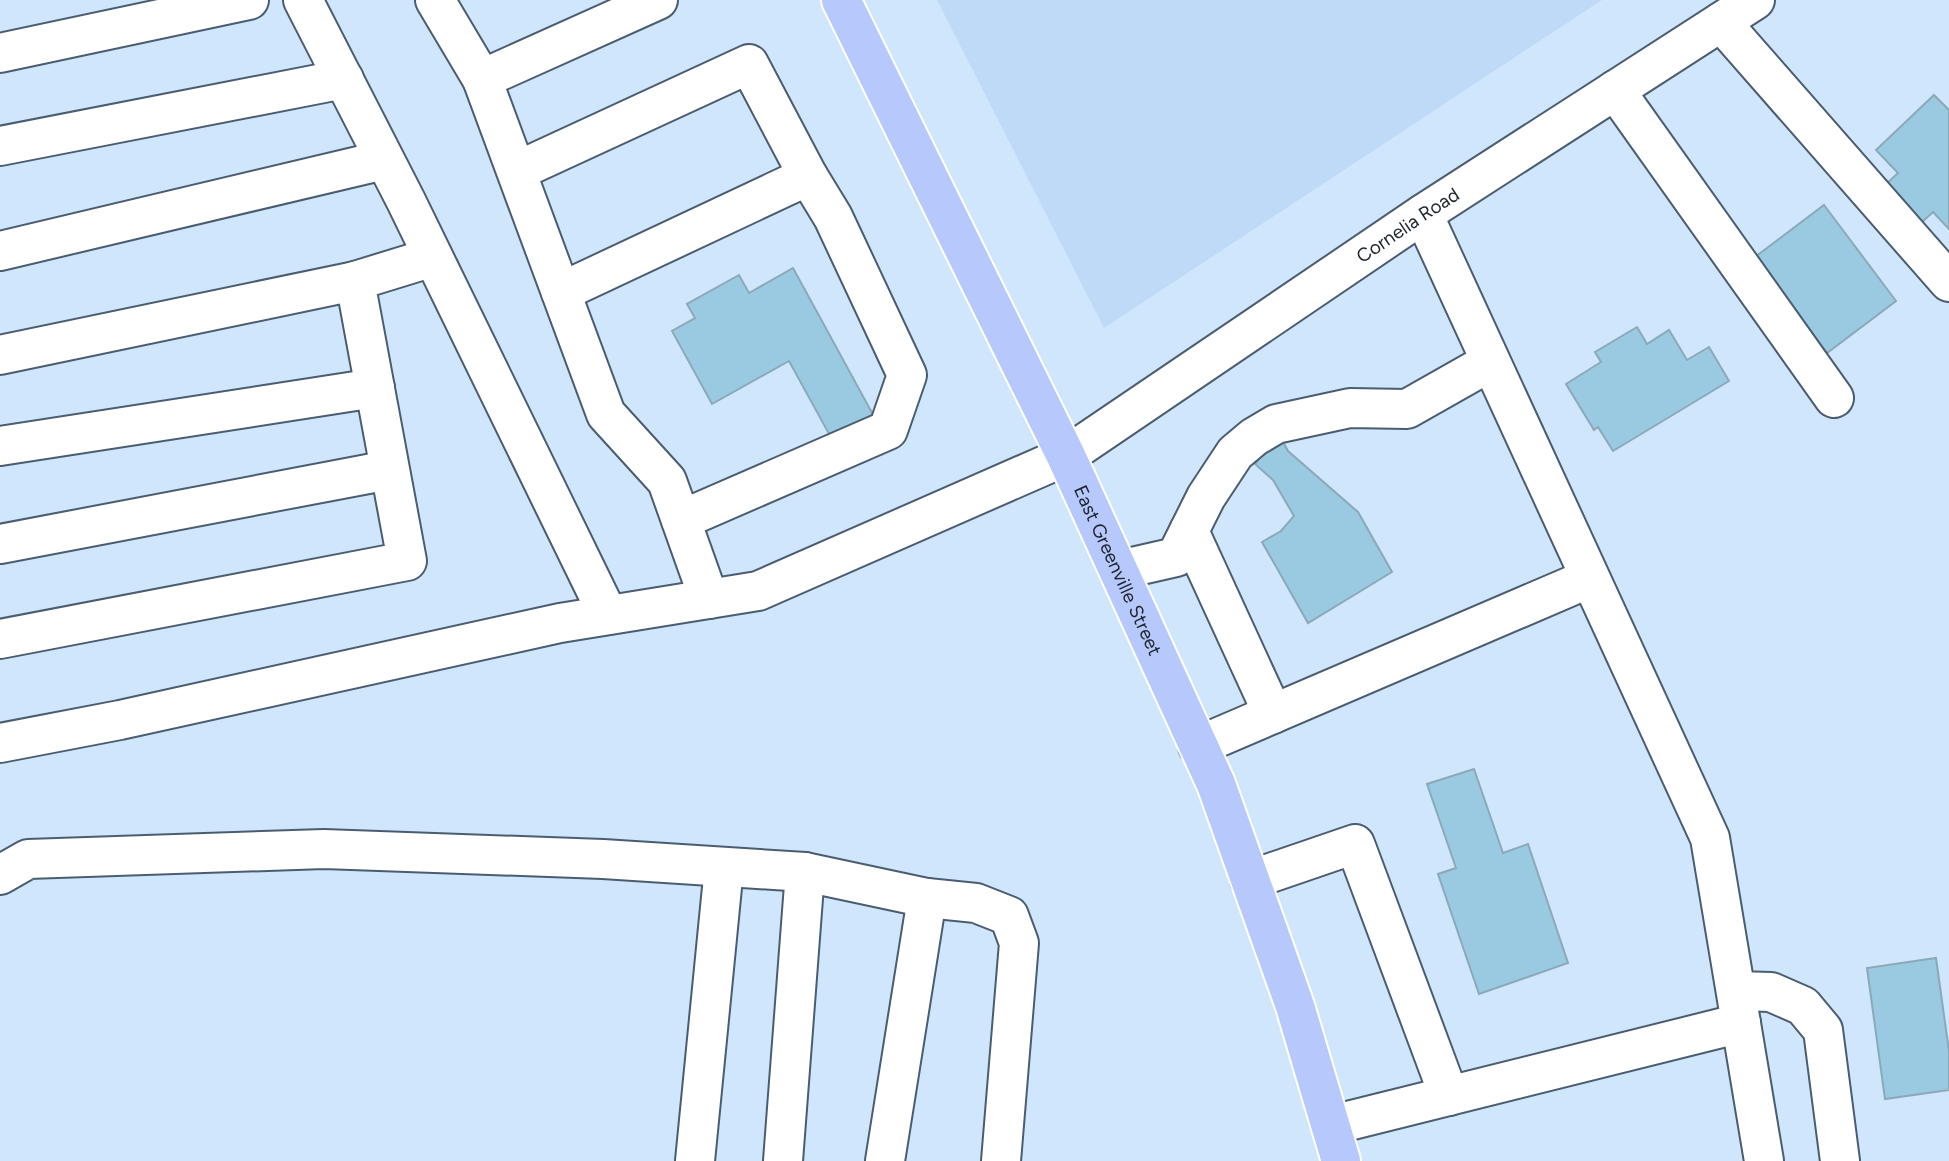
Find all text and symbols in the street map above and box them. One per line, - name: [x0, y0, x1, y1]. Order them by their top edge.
- street label: Cornelia Road: [1352, 183, 1464, 268]
- street label: East Greenville Street: [1069, 482, 1167, 659]

